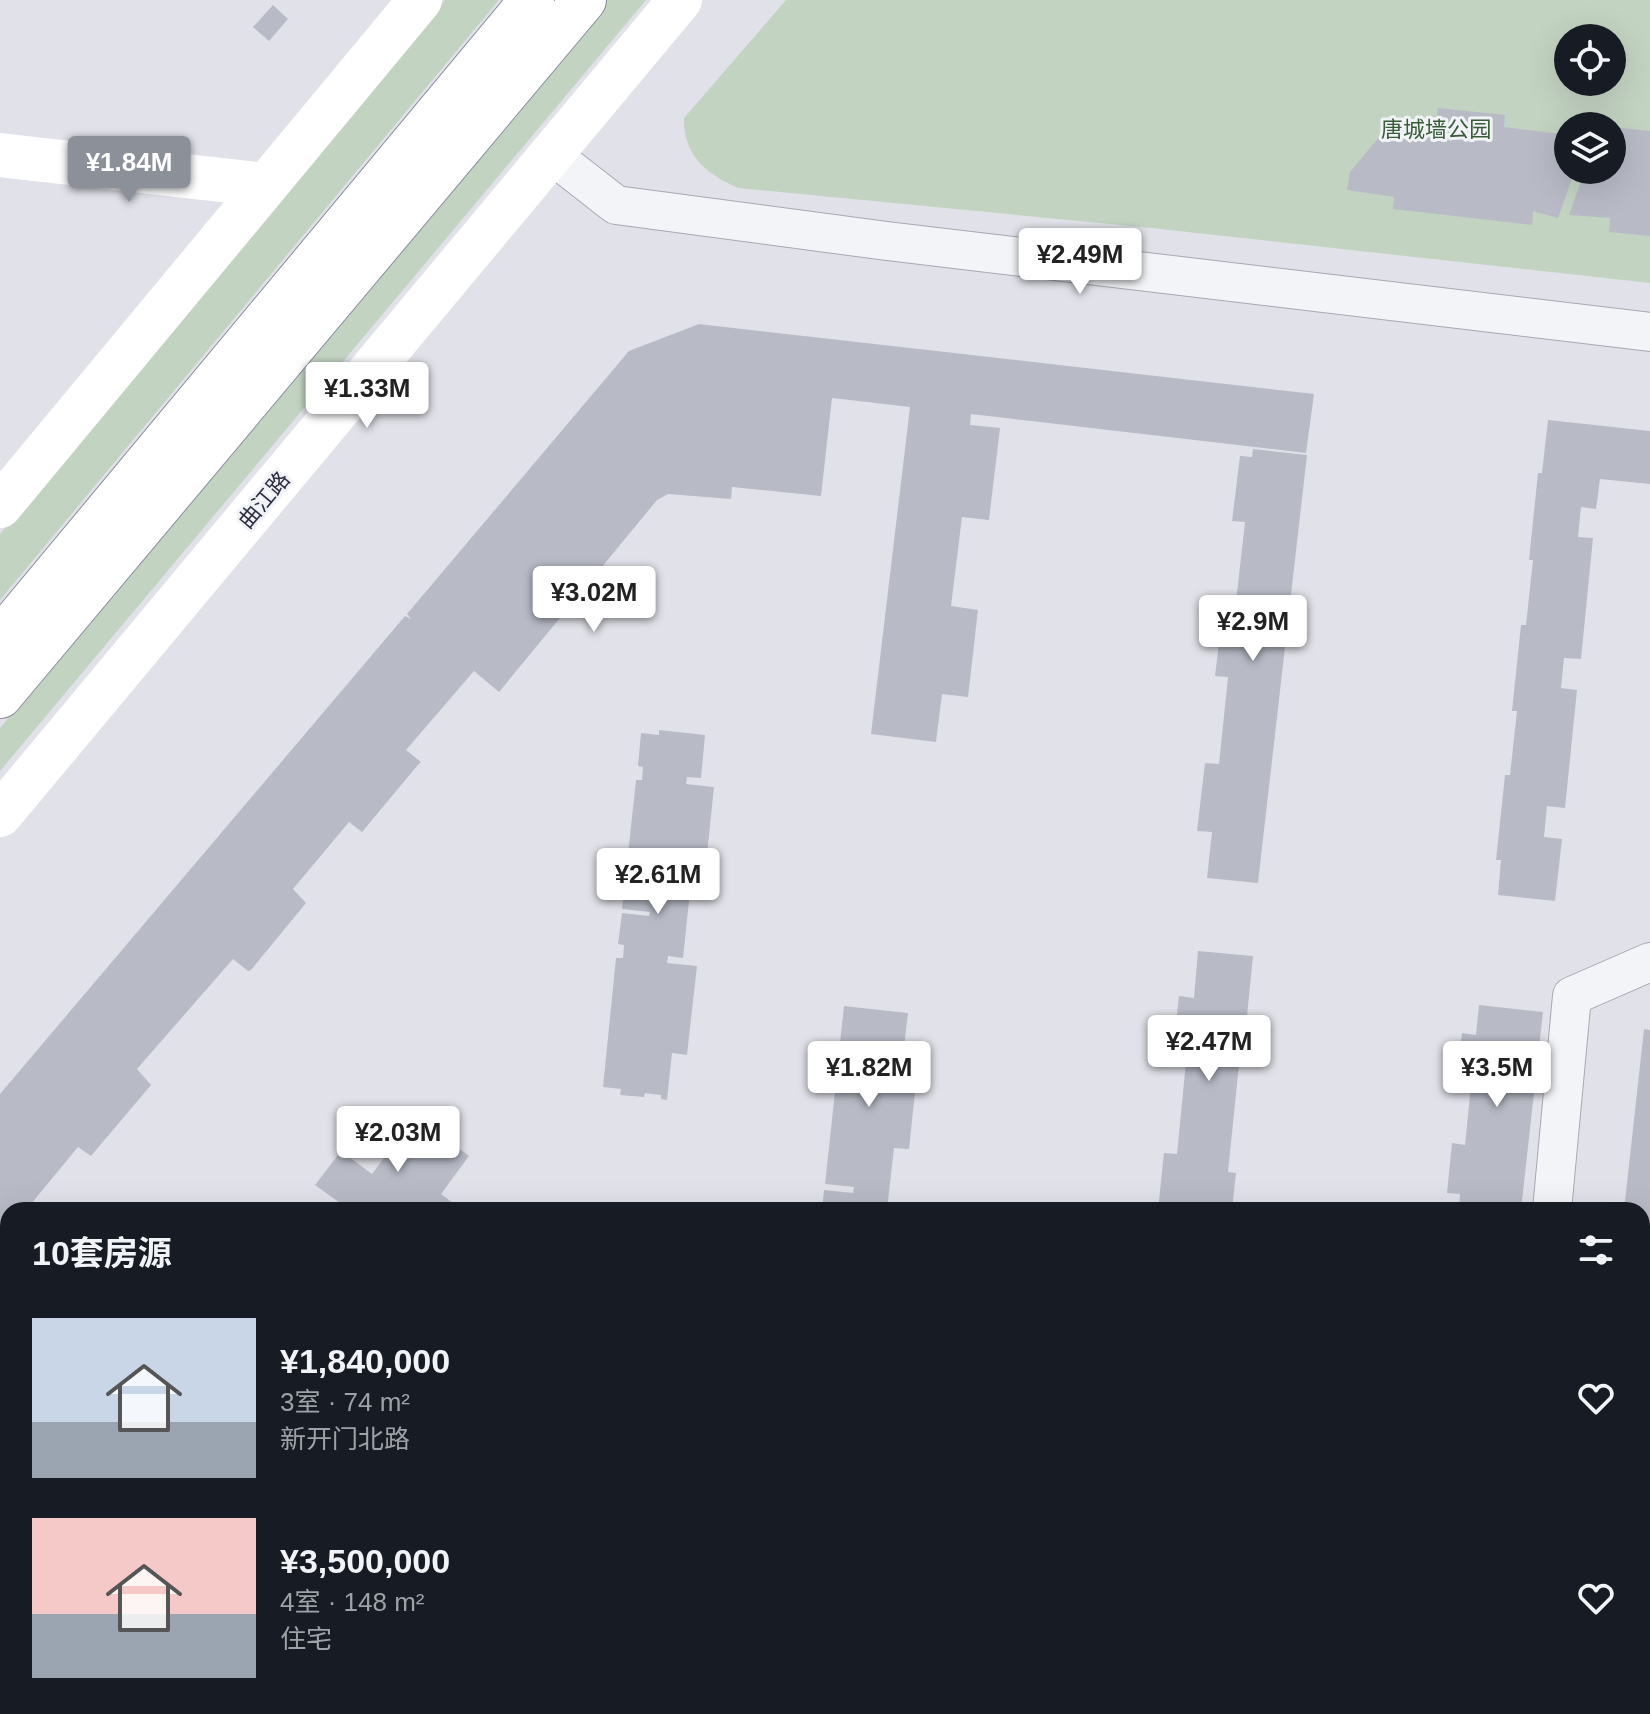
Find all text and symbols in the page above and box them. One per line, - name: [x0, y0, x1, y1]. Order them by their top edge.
- map controls: [1554, 24, 1626, 184]
- button: locate: [1554, 24, 1626, 96]
- button: layers: [1554, 112, 1626, 184]
- park label: 唐城墙公园: [1381, 117, 1491, 142]
- pin: ¥1.84M: [64, 136, 194, 204]
- text: ¥1.84M: [86, 147, 172, 177]
- pin: ¥2.49M: [1015, 228, 1145, 296]
- text: ¥2.49M: [1037, 239, 1123, 269]
- pin: ¥1.33M: [302, 362, 432, 430]
- text: ¥1.33M: [324, 373, 410, 403]
- street label: 曲江路: [233, 467, 295, 533]
- pin: ¥3.02M: [529, 566, 659, 634]
- text: ¥3.02M: [551, 577, 637, 607]
- pin: ¥2.9M: [1197, 595, 1309, 663]
- text: ¥2.9M: [1217, 606, 1289, 636]
- pin: ¥2.61M: [593, 848, 723, 916]
- text: ¥2.61M: [615, 859, 701, 889]
- pin: ¥2.47M: [1144, 1015, 1274, 1083]
- text: ¥2.47M: [1166, 1026, 1252, 1056]
- pin: ¥1.82M: [804, 1041, 934, 1109]
- pin: ¥3.5M: [1441, 1041, 1553, 1109]
- text: ¥1.82M: [826, 1052, 912, 1082]
- text: ¥3.5M: [1461, 1052, 1533, 1082]
- pin: ¥2.03M: [333, 1106, 463, 1174]
- text: ¥2.03M: [355, 1117, 441, 1147]
- icon: filters: [1574, 1228, 1618, 1272]
- text: 10套房源: [32, 1234, 172, 1272]
- text: ¥1,840,000: [280, 1342, 450, 1380]
- icon: home: [96, 1350, 192, 1446]
- icon: heart: [1574, 1376, 1618, 1420]
- text: 3室 · 74 m²: [280, 1387, 410, 1417]
- text: 新开门北路: [280, 1424, 410, 1454]
- text: ¥3,500,000: [280, 1542, 450, 1580]
- icon: home: [96, 1550, 192, 1646]
- icon: heart: [1574, 1576, 1618, 1620]
- text: 4室 · 148 m²: [280, 1587, 425, 1617]
- text: 住宅: [280, 1624, 332, 1654]

